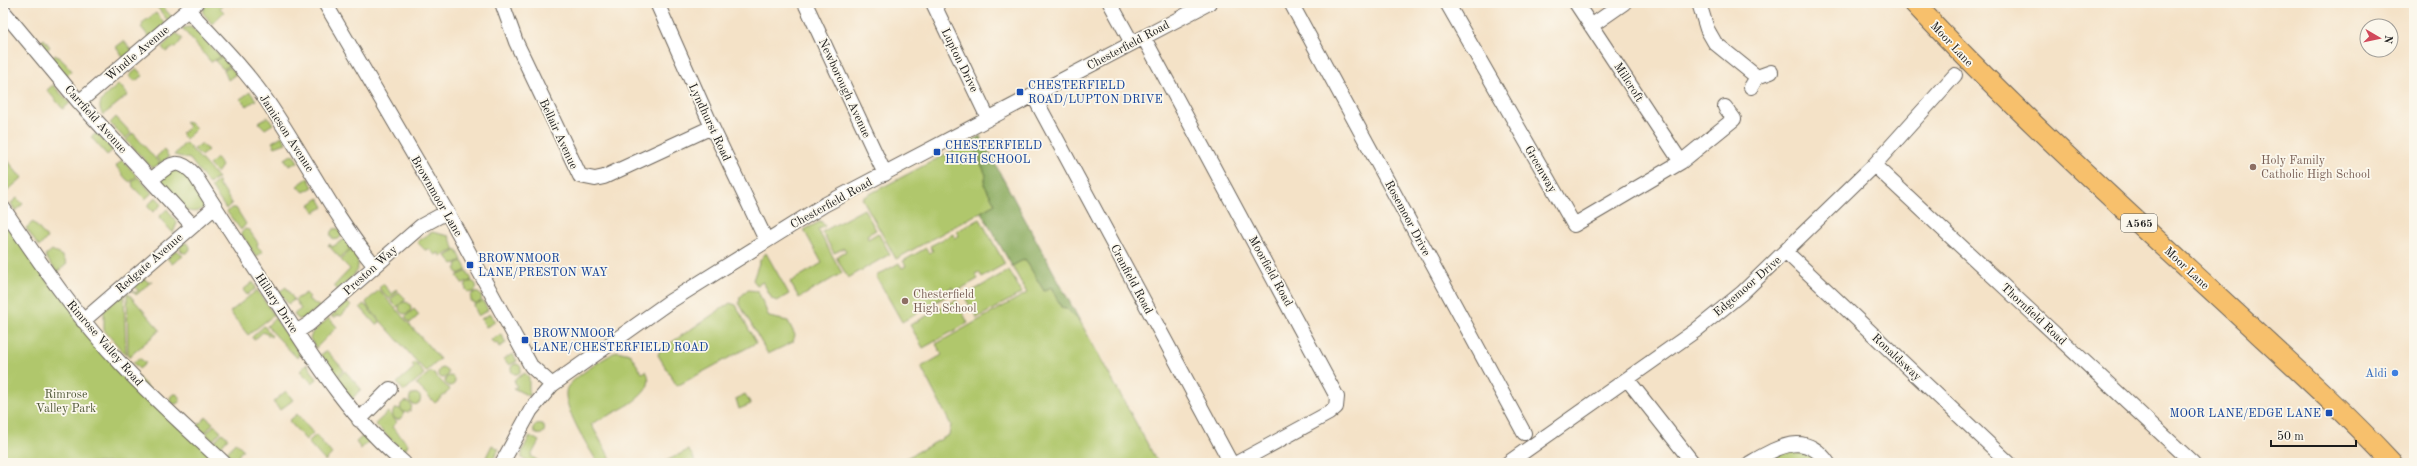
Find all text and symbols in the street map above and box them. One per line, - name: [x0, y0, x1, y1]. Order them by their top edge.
- north arrow: [2359, 18, 2399, 58]
- street label: Chesterfield Road: [1085, 19, 1172, 73]
- street label: Moor Lane: [1928, 20, 1975, 70]
- street label: Windle Avenue: [104, 24, 172, 84]
- street label: Lupton Drive: [938, 27, 980, 95]
- text: N: [2381, 34, 2393, 45]
- street label: Newborough Avenue: [816, 37, 873, 140]
- street label: Millcroft: [1611, 61, 1645, 104]
- place label: CHESTERFIELD ROAD/LUPTON DRIVE: [1028, 80, 1163, 106]
- street label: Lyndhurst Road: [686, 82, 732, 163]
- street label: Carrfield Avenue: [62, 83, 129, 156]
- marker: CHESTERFIELD ROAD/LUPTON DRIVE: [1015, 87, 1025, 97]
- street label: Jamieson Avenue: [257, 93, 316, 175]
- street label: Bellair Avenue: [537, 98, 580, 172]
- place label: CHESTERFIELD HIGH SCHOOL: [945, 140, 1042, 166]
- street label: Greenway: [1522, 144, 1559, 196]
- marker: CHESTERFIELD HIGH SCHOOL: [932, 147, 942, 157]
- street label: Brownmoor Lane: [408, 154, 464, 239]
- place label: Holy Family Catholic High School: [2261, 155, 2370, 181]
- marker: Holy Family Catholic High School: [2248, 162, 2258, 172]
- street label: Chesterfield Road: [789, 176, 874, 231]
- street label: Rosemoor Drive: [1382, 179, 1432, 259]
- road number: A565: [2121, 214, 2157, 232]
- street label: Redgate Avenue: [114, 231, 186, 296]
- street label: Moorfield Road: [1246, 234, 1294, 309]
- street label: Preston Way: [341, 243, 400, 298]
- street label: Cranfield Road: [1108, 243, 1154, 316]
- street label: Moor Lane: [2162, 245, 2211, 293]
- place label: BROWNMOOR LANE/PRESTON WAY: [478, 253, 608, 279]
- street label: Edgemoor Drive: [1712, 254, 1784, 319]
- marker: BROWNMOOR LANE/PRESTON WAY: [465, 260, 475, 270]
- street label: Hillary Drive: [252, 272, 300, 336]
- street label: Thornfield Road: [1999, 282, 2068, 348]
- place label: Chesterfield High School: [913, 289, 976, 315]
- marker: Chesterfield High School: [900, 296, 910, 306]
- street label: Rimrose Valley Road: [64, 299, 145, 389]
- place label: BROWNMOOR LANE/CHESTERFIELD ROAD: [533, 328, 708, 354]
- street label: Ronaldsway: [1869, 332, 1924, 384]
- marker: BROWNMOOR LANE/CHESTERFIELD ROAD: [520, 335, 530, 345]
- place label: Aldi: [2365, 368, 2387, 380]
- marker: Aldi: [2390, 368, 2400, 378]
- park label: Rimrose Valley Park: [36, 389, 96, 415]
- place label: MOOR LANE/EDGE LANE: [2169, 408, 2321, 420]
- marker: MOOR LANE/EDGE LANE: [2324, 408, 2334, 418]
- scale bar: [2271, 422, 2356, 448]
- text: 50 m: [2277, 430, 2304, 443]

